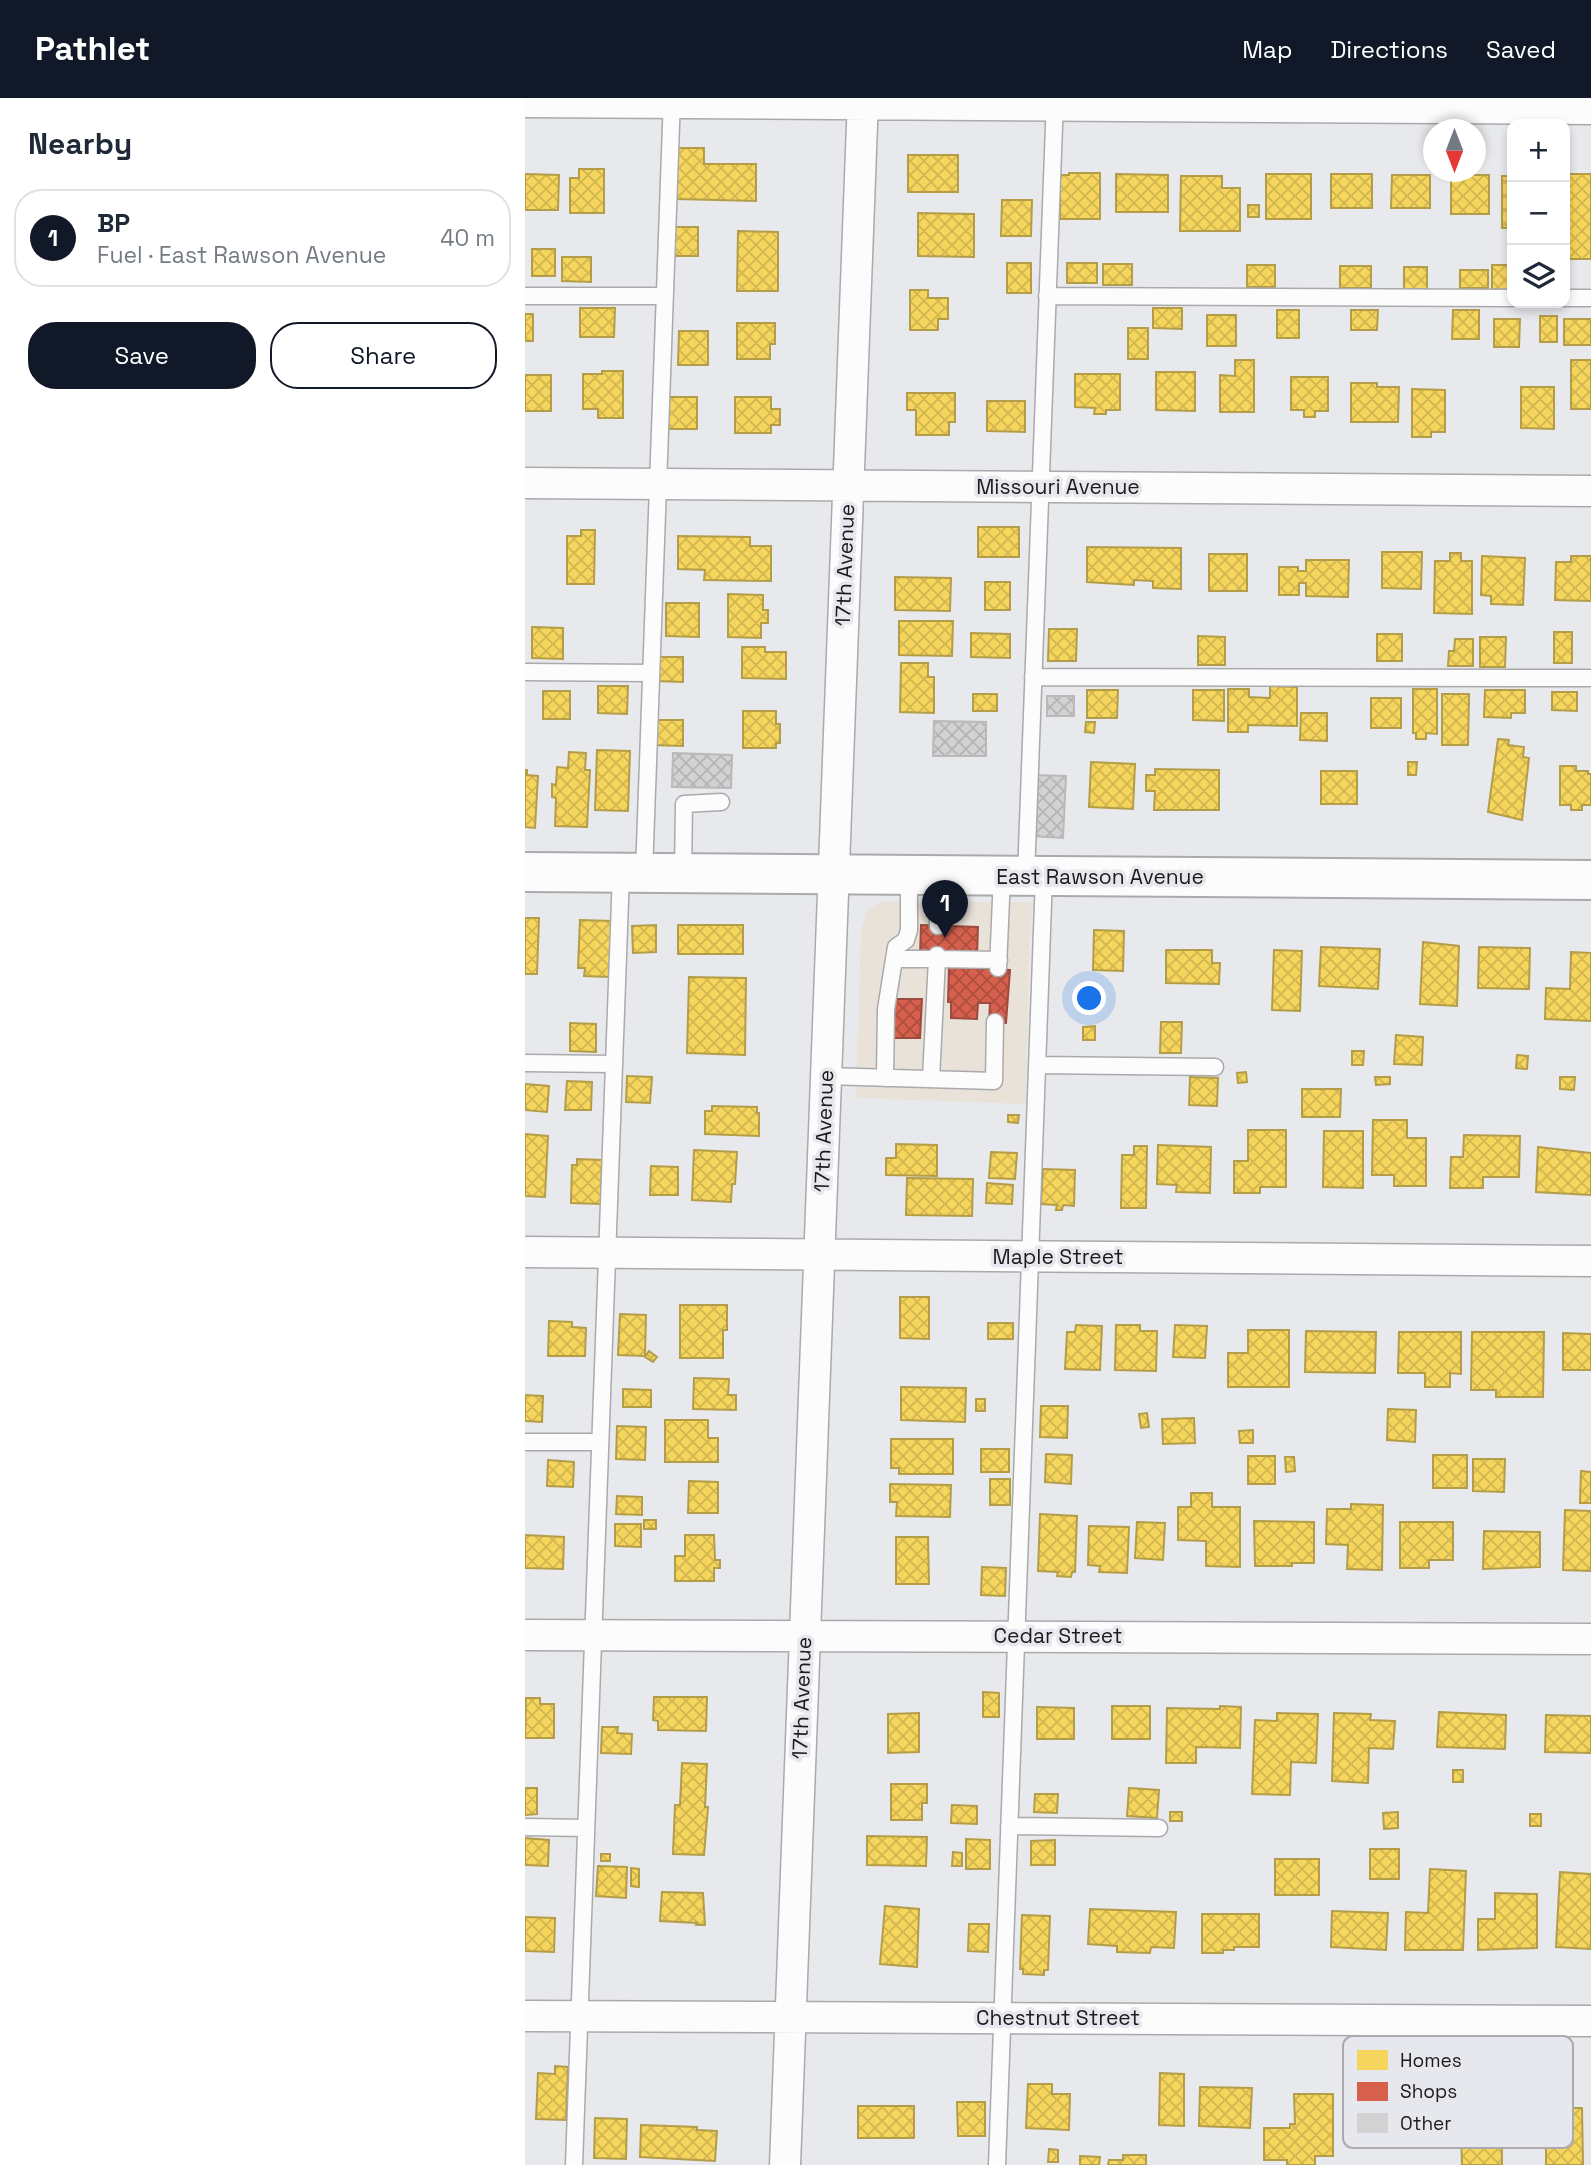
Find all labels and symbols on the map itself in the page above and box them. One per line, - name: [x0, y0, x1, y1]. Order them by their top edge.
- north arrow: [1423, 119, 1486, 182]
- street label: Missouri Avenue: [976, 473, 1140, 500]
- street label: 17th Avenue: [829, 503, 860, 627]
- street label: East Rawson Avenue: [996, 863, 1204, 890]
- pin: 1: [922, 880, 968, 938]
- your location: [1072, 981, 1106, 1015]
- street label: 17th Avenue: [808, 1069, 839, 1193]
- street label: Maple Street: [993, 1243, 1123, 1270]
- street label: Cedar Street: [994, 1622, 1123, 1649]
- street label: 17th Avenue: [786, 1636, 817, 1760]
- street label: Chestnut Street: [976, 2004, 1140, 2031]
- legend: [1343, 2036, 1573, 2148]
- text: Homes: [1400, 2048, 1462, 2073]
- text: Shops: [1400, 2079, 1457, 2104]
- text: Other: [1400, 2111, 1452, 2136]

